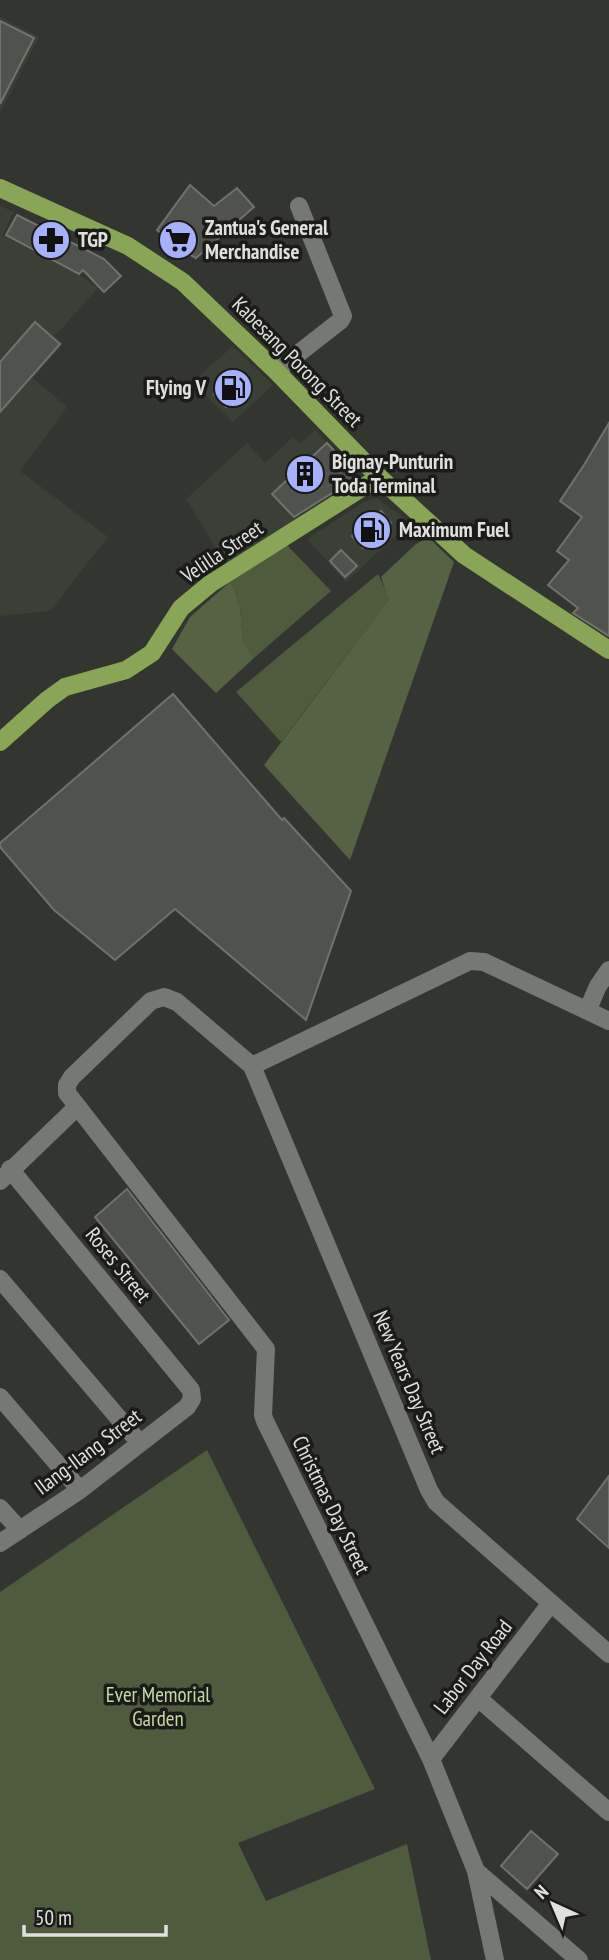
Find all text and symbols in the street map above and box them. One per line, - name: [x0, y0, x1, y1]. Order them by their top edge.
- place label: Zantua's General Merchandise: [205, 214, 329, 265]
- pharmacy icon: TGP: [30, 219, 72, 261]
- supermarket icon: Zantua's General Merchandise: [157, 219, 199, 261]
- place label: TGP: [78, 226, 108, 253]
- street label: Kabesang Porong Street: [227, 291, 368, 433]
- fuel station icon: Flying V: [212, 367, 254, 409]
- place label: Flying V: [146, 374, 206, 401]
- place label: Bignay-Punturin Toda Terminal: [332, 448, 453, 499]
- building icon: Bignay-Punturin Toda Terminal: [284, 453, 326, 495]
- fuel station icon: Maximum Fuel: [351, 509, 393, 551]
- street label: Velilla Street: [175, 514, 268, 589]
- place label: Maximum Fuel: [399, 516, 510, 543]
- street label: Roses Street: [80, 1222, 157, 1308]
- street label: New Years Day Street: [367, 1306, 452, 1458]
- street label: Ilang-Ilang Street: [29, 1402, 147, 1501]
- street label: Christmas Day Street: [286, 1431, 377, 1578]
- street label: Labor Day Road: [427, 1614, 518, 1719]
- park label: Ever Memorial Garden: [106, 1681, 210, 1732]
- north arrow: [518, 1869, 588, 1939]
- text: N: [529, 1880, 553, 1904]
- scale bar: [24, 1894, 166, 1938]
- text: 50 m: [35, 1904, 72, 1931]

